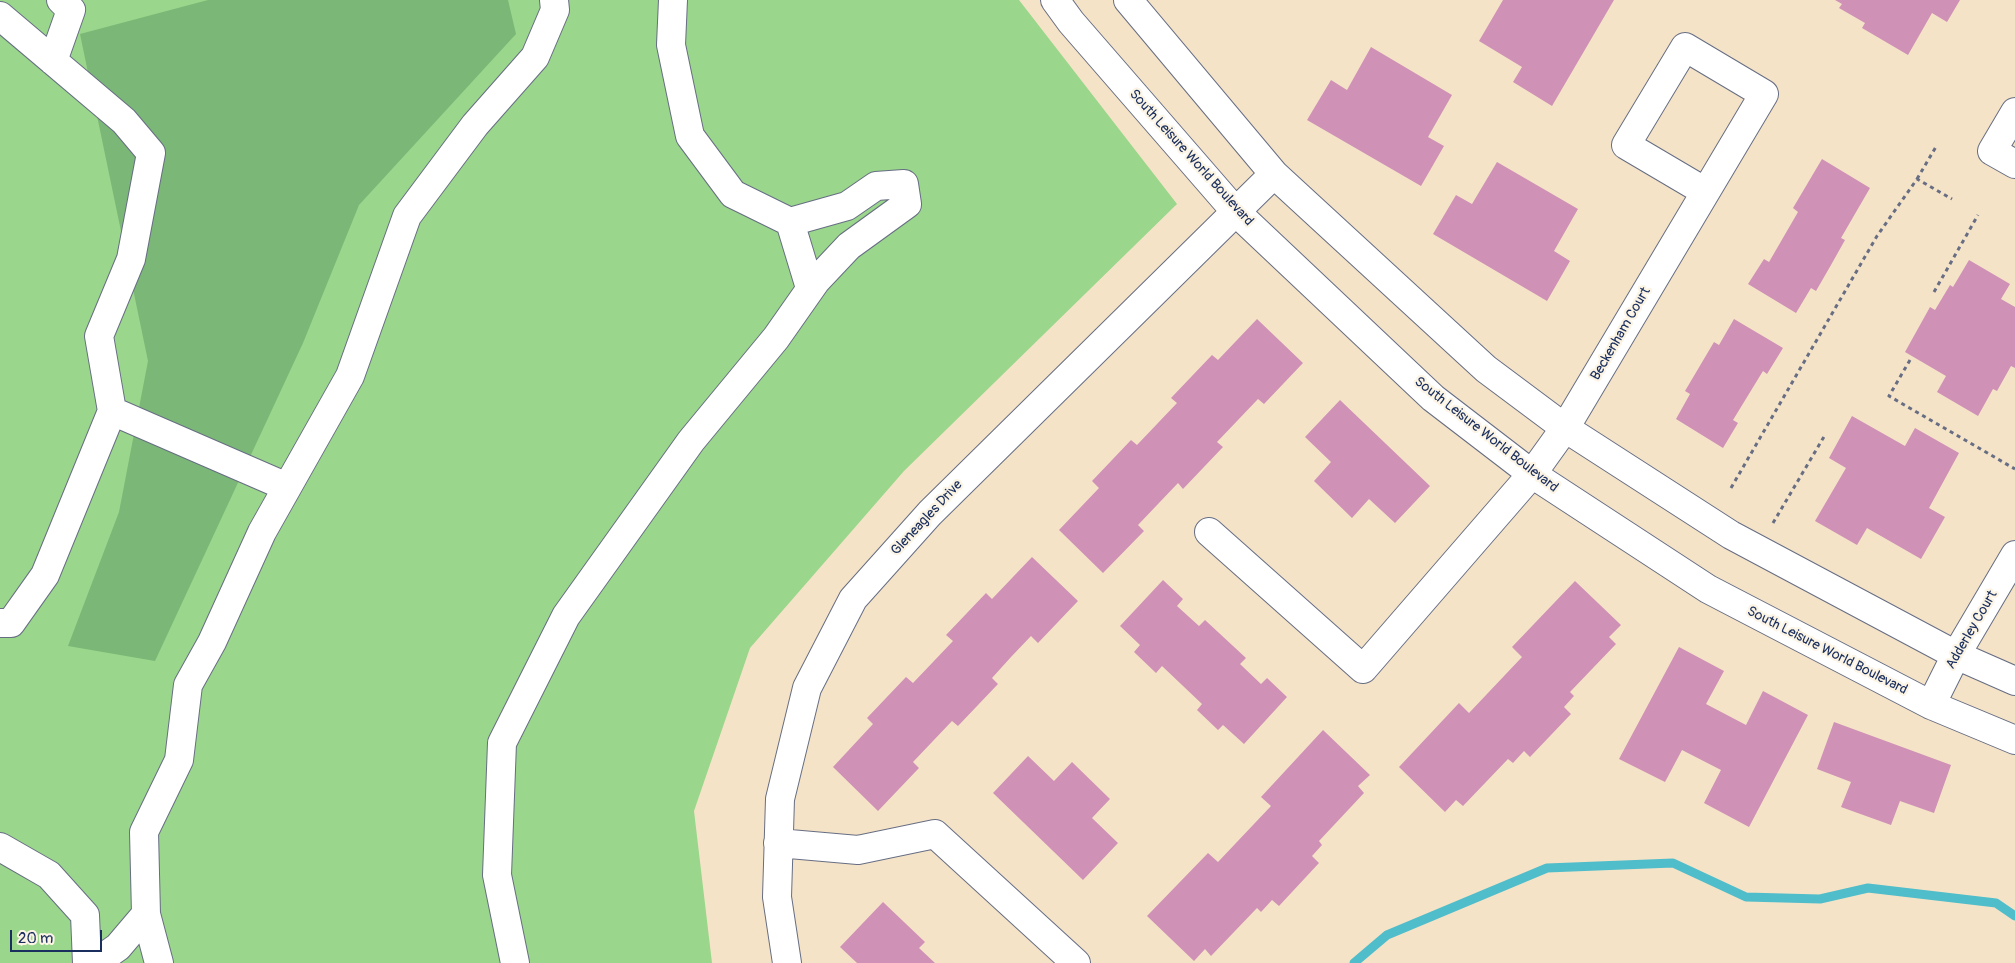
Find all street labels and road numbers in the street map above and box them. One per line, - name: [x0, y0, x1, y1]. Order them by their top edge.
- street label: South Leisure World Boulevard: [1125, 86, 1257, 230]
- street label: Beckenham Court: [1588, 284, 1654, 384]
- street label: South Leisure World Boulevard: [1411, 374, 1561, 496]
- street label: Gleneagles Drive: [888, 477, 966, 559]
- street label: Adderley Court: [1943, 588, 2001, 672]
- street label: South Leisure World Boulevard: [1744, 603, 1910, 699]

